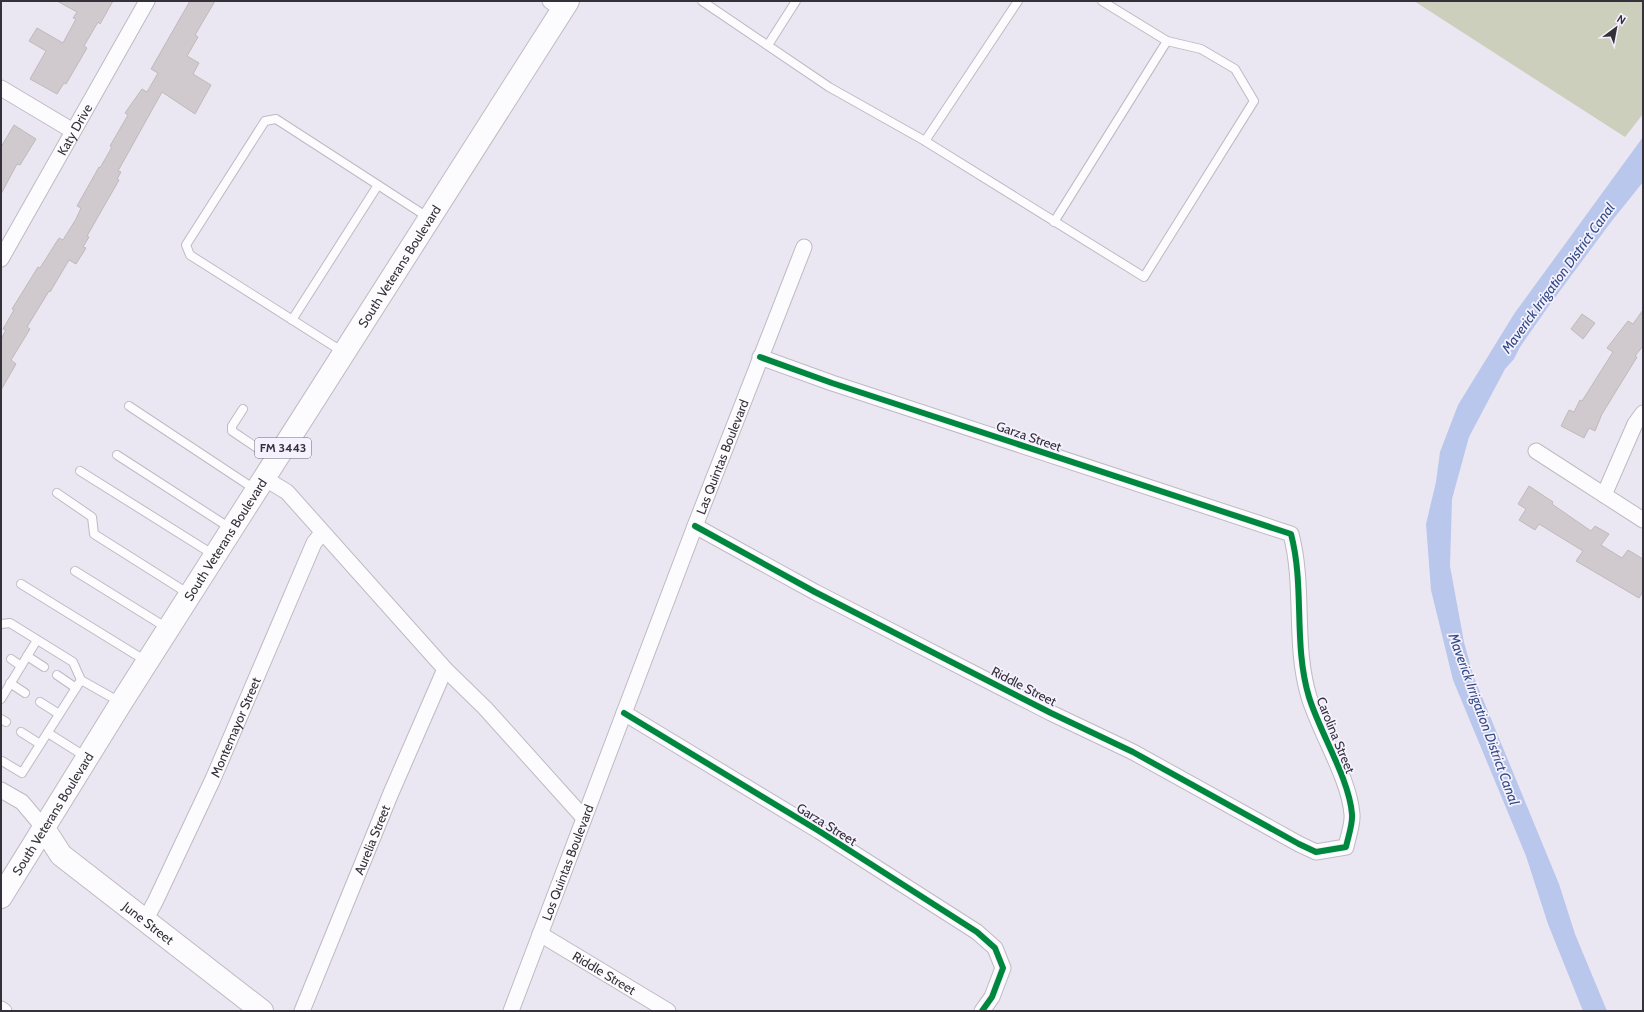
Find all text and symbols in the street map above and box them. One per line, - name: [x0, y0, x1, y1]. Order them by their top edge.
- north arrow: [1596, 8, 1636, 48]
- text: N: [1614, 12, 1628, 28]
- street label: Katy Drive: [53, 100, 95, 158]
- water label: Maverick Irrigation District Canal: [1497, 199, 1619, 358]
- street label: South Veterans Boulevard: [354, 202, 444, 330]
- street label: Las Quintas Boulevard: [692, 397, 752, 516]
- street label: Garza Street: [994, 417, 1064, 455]
- road number: FM 3443: [255, 438, 311, 458]
- street label: South Veterans Boulevard: [180, 475, 270, 604]
- water label: Maverick Irrigation District Canal: [1444, 630, 1524, 808]
- street label: Riddle Street: [989, 663, 1060, 710]
- street label: Montemayor Street: [207, 674, 264, 780]
- street label: Carolina Street: [1313, 694, 1359, 776]
- street label: South Veterans Boulevard: [8, 749, 97, 878]
- street label: Garza Street: [794, 799, 860, 849]
- street label: Aurelia Street: [351, 802, 394, 877]
- street label: Los Quintas Boulevard: [538, 802, 597, 923]
- street label: June Street: [119, 897, 178, 948]
- street label: Riddle Street: [570, 948, 639, 998]

